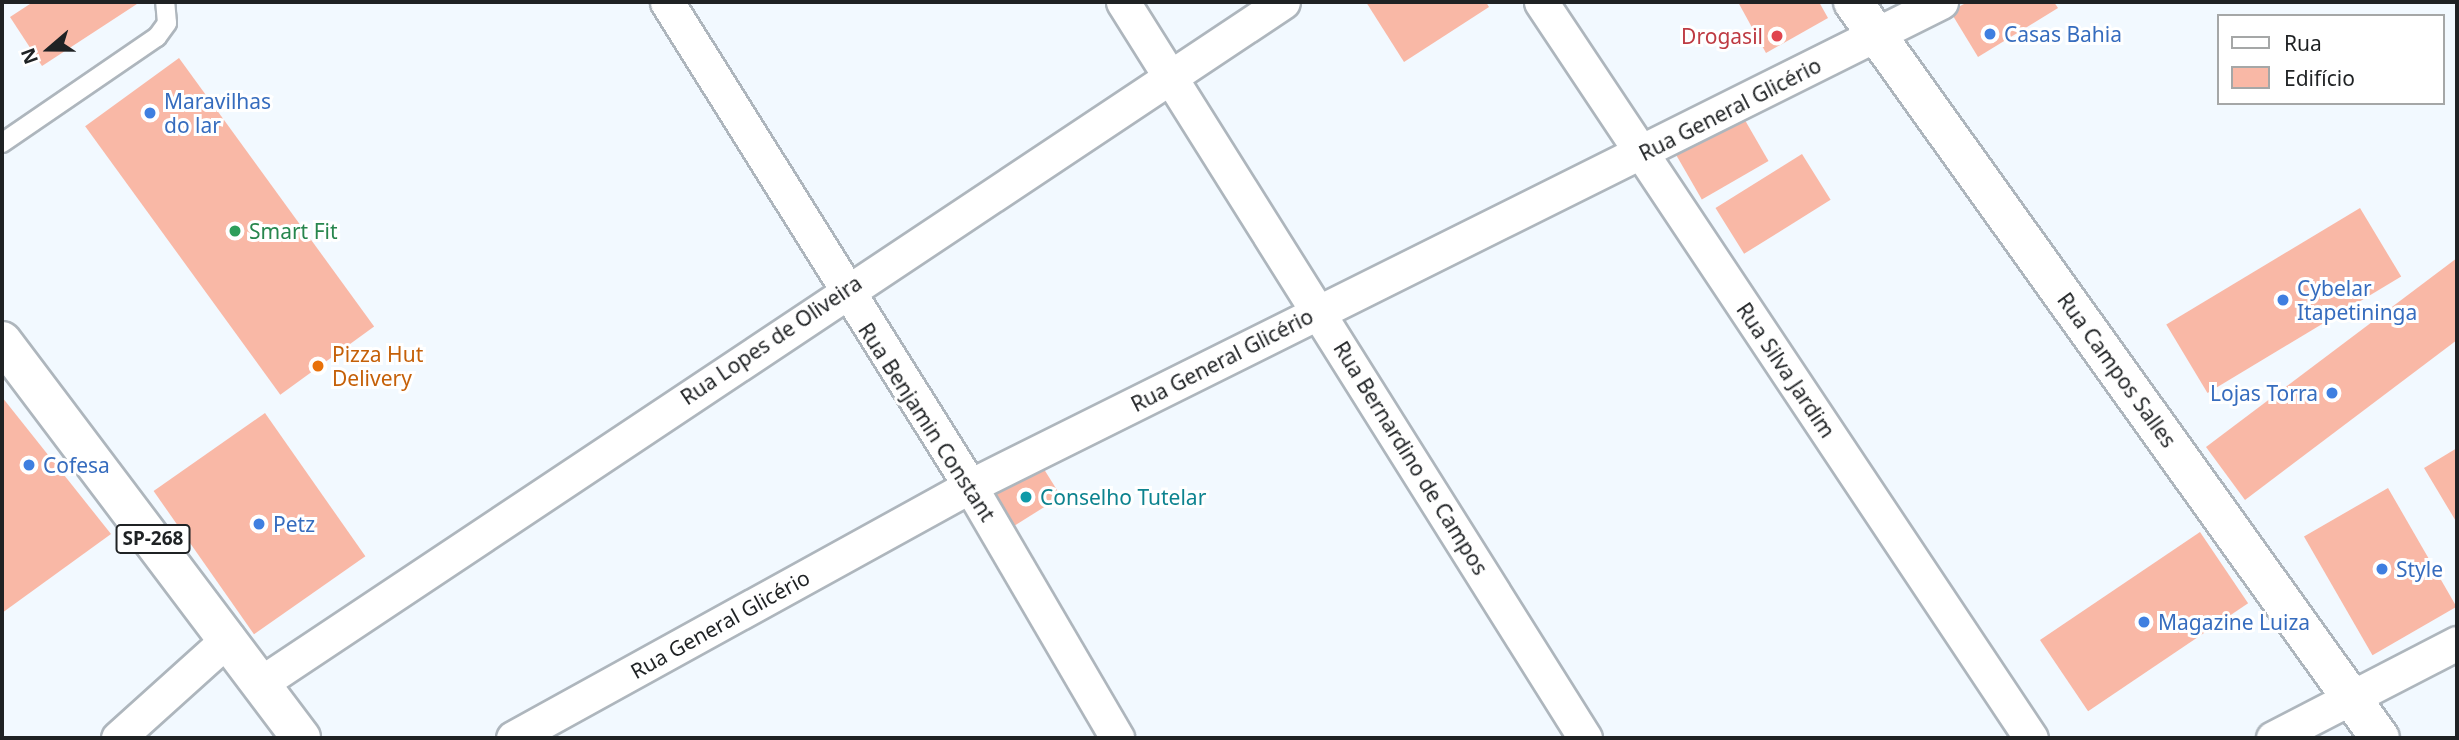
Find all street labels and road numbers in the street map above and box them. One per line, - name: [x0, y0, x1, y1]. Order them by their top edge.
- street label: Rua General Glicério: [1635, 52, 1825, 166]
- street label: Rua Lopes de Oliveira: [676, 270, 866, 410]
- street label: Rua Campos Salles: [2052, 288, 2182, 452]
- street label: Rua Silva Jardim: [1732, 298, 1840, 442]
- street label: Rua General Glicério: [1127, 303, 1317, 417]
- street label: Rua Benjamin Constant: [853, 318, 1001, 526]
- street label: Rua Bernardino de Campos: [1329, 337, 1493, 579]
- road number: SP-268: [114, 524, 192, 554]
- street label: Rua General Glicério: [626, 564, 814, 684]

